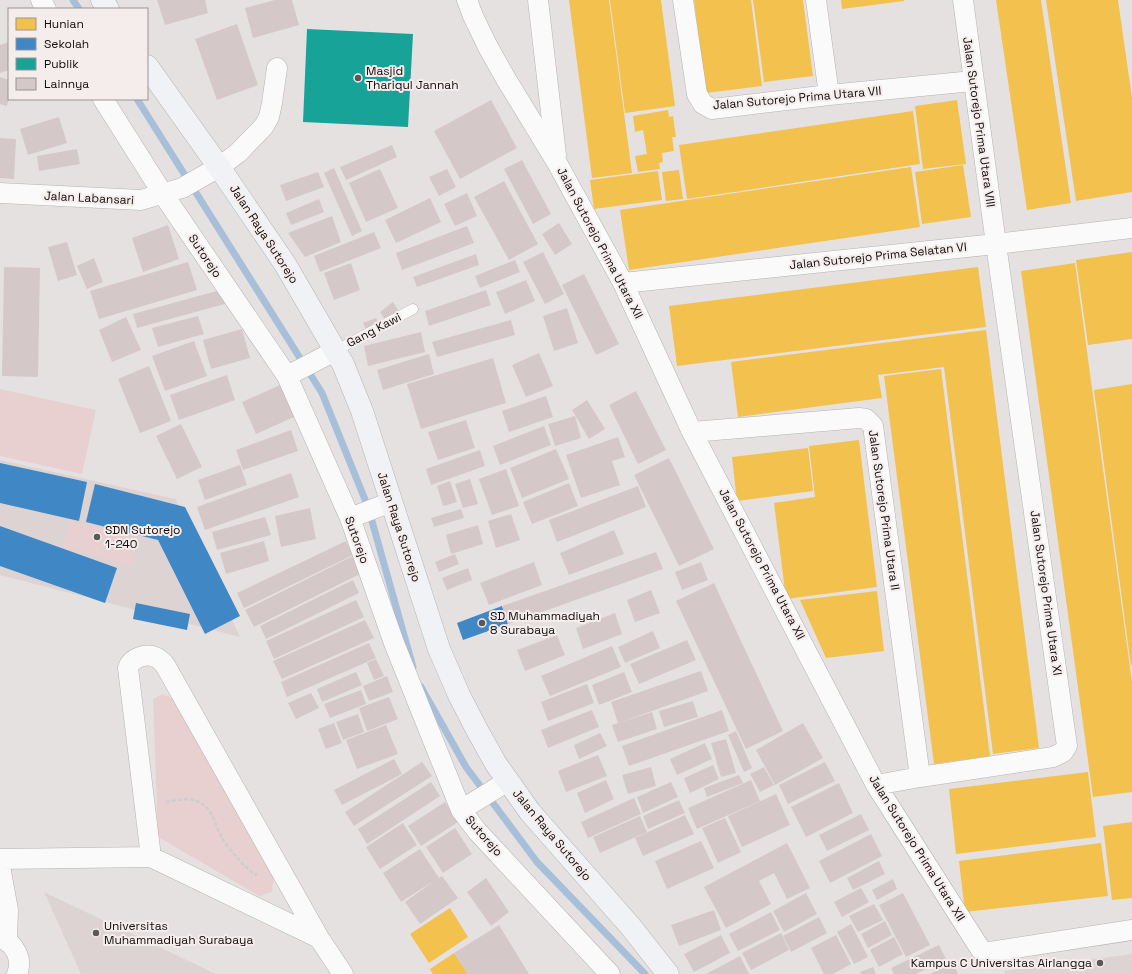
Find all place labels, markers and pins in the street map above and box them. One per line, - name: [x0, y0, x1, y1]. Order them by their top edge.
- place label: Masjid Thariqul Jannah: [366, 63, 459, 93]
- marker: Masjid Thariqul Jannah: [353, 73, 363, 83]
- place label: SDN Sutorejo 1-240: [105, 522, 181, 552]
- marker: SDN Sutorejo 1-240: [92, 532, 102, 542]
- place label: SD Muhammadiyah 8 Surabaya: [490, 608, 600, 638]
- marker: SD Muhammadiyah 8 Surabaya: [477, 618, 487, 628]
- place label: Universitas Muhammadiyah Surabaya: [104, 918, 253, 948]
- marker: Universitas Muhammadiyah Surabaya: [91, 928, 101, 938]
- place label: Kampus C Universitas Airlangga: [911, 955, 1092, 971]
- marker: Kampus C Universitas Airlangga: [1095, 958, 1105, 968]

